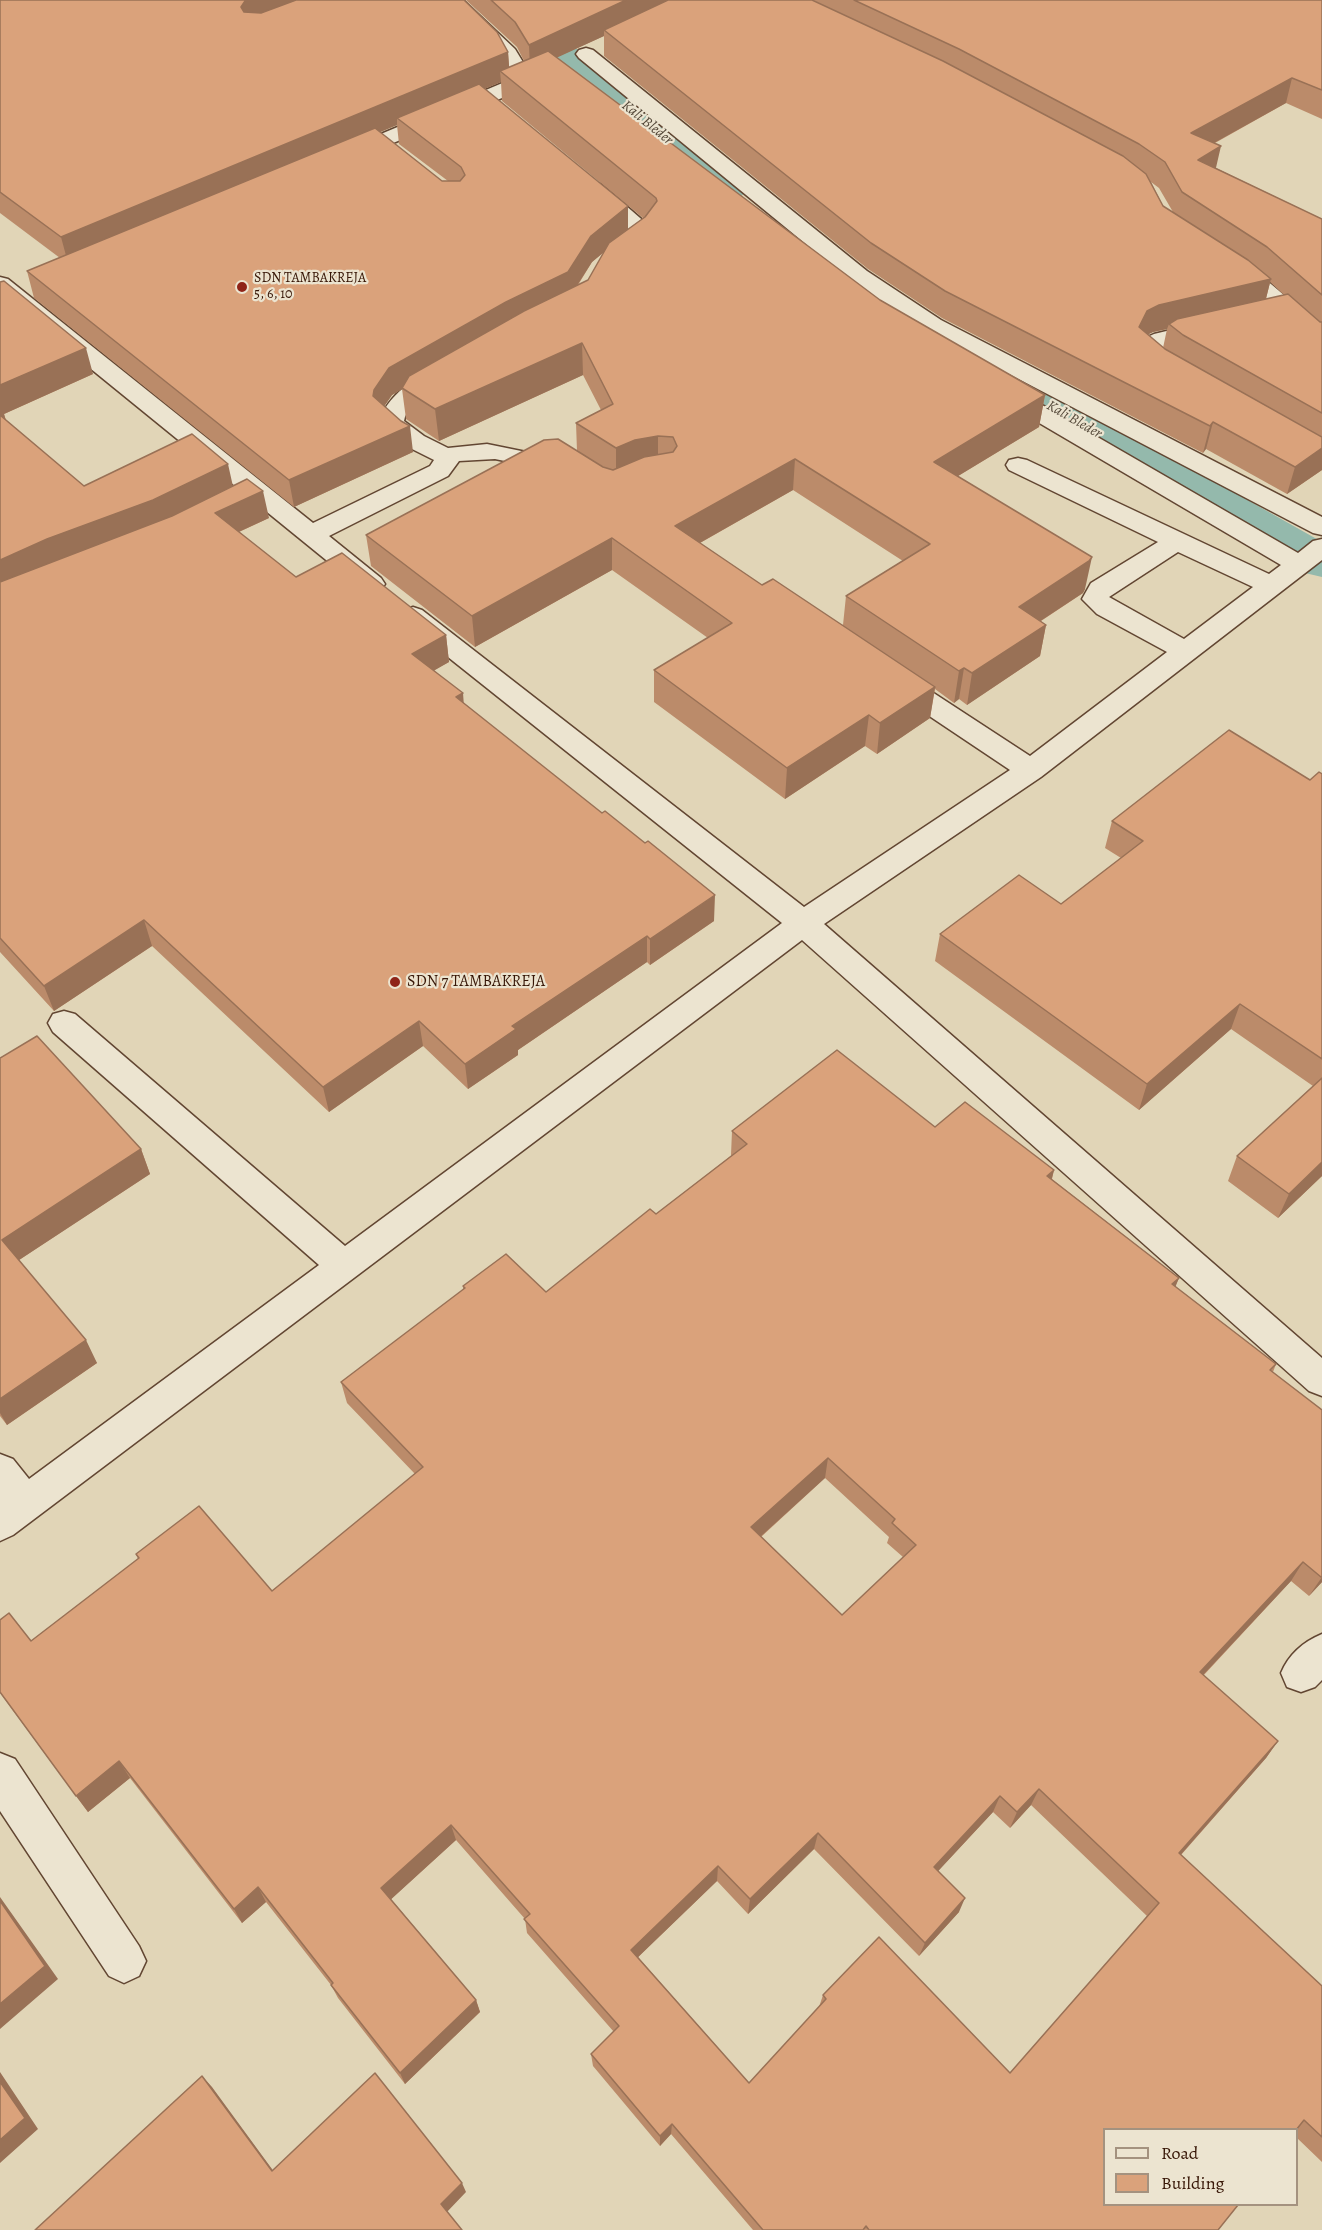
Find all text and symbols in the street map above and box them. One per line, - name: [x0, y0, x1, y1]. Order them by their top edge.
- water label: Kali Bleder: [618, 97, 676, 149]
- place label: SDN TAMBAKREJA 5, 6, 10: [254, 271, 366, 304]
- marker: SDN TAMBAKREJA 5, 6, 10: [235, 280, 249, 294]
- water label: Kali Bleder: [1043, 397, 1105, 443]
- place label: SDN 7 TAMBAKREJA: [407, 972, 545, 992]
- marker: SDN 7 TAMBAKREJA: [388, 975, 402, 989]
- legend: [1103, 2128, 1298, 2206]
- text: Road: [1161, 2141, 1198, 2165]
- text: Building: [1161, 2171, 1225, 2195]

